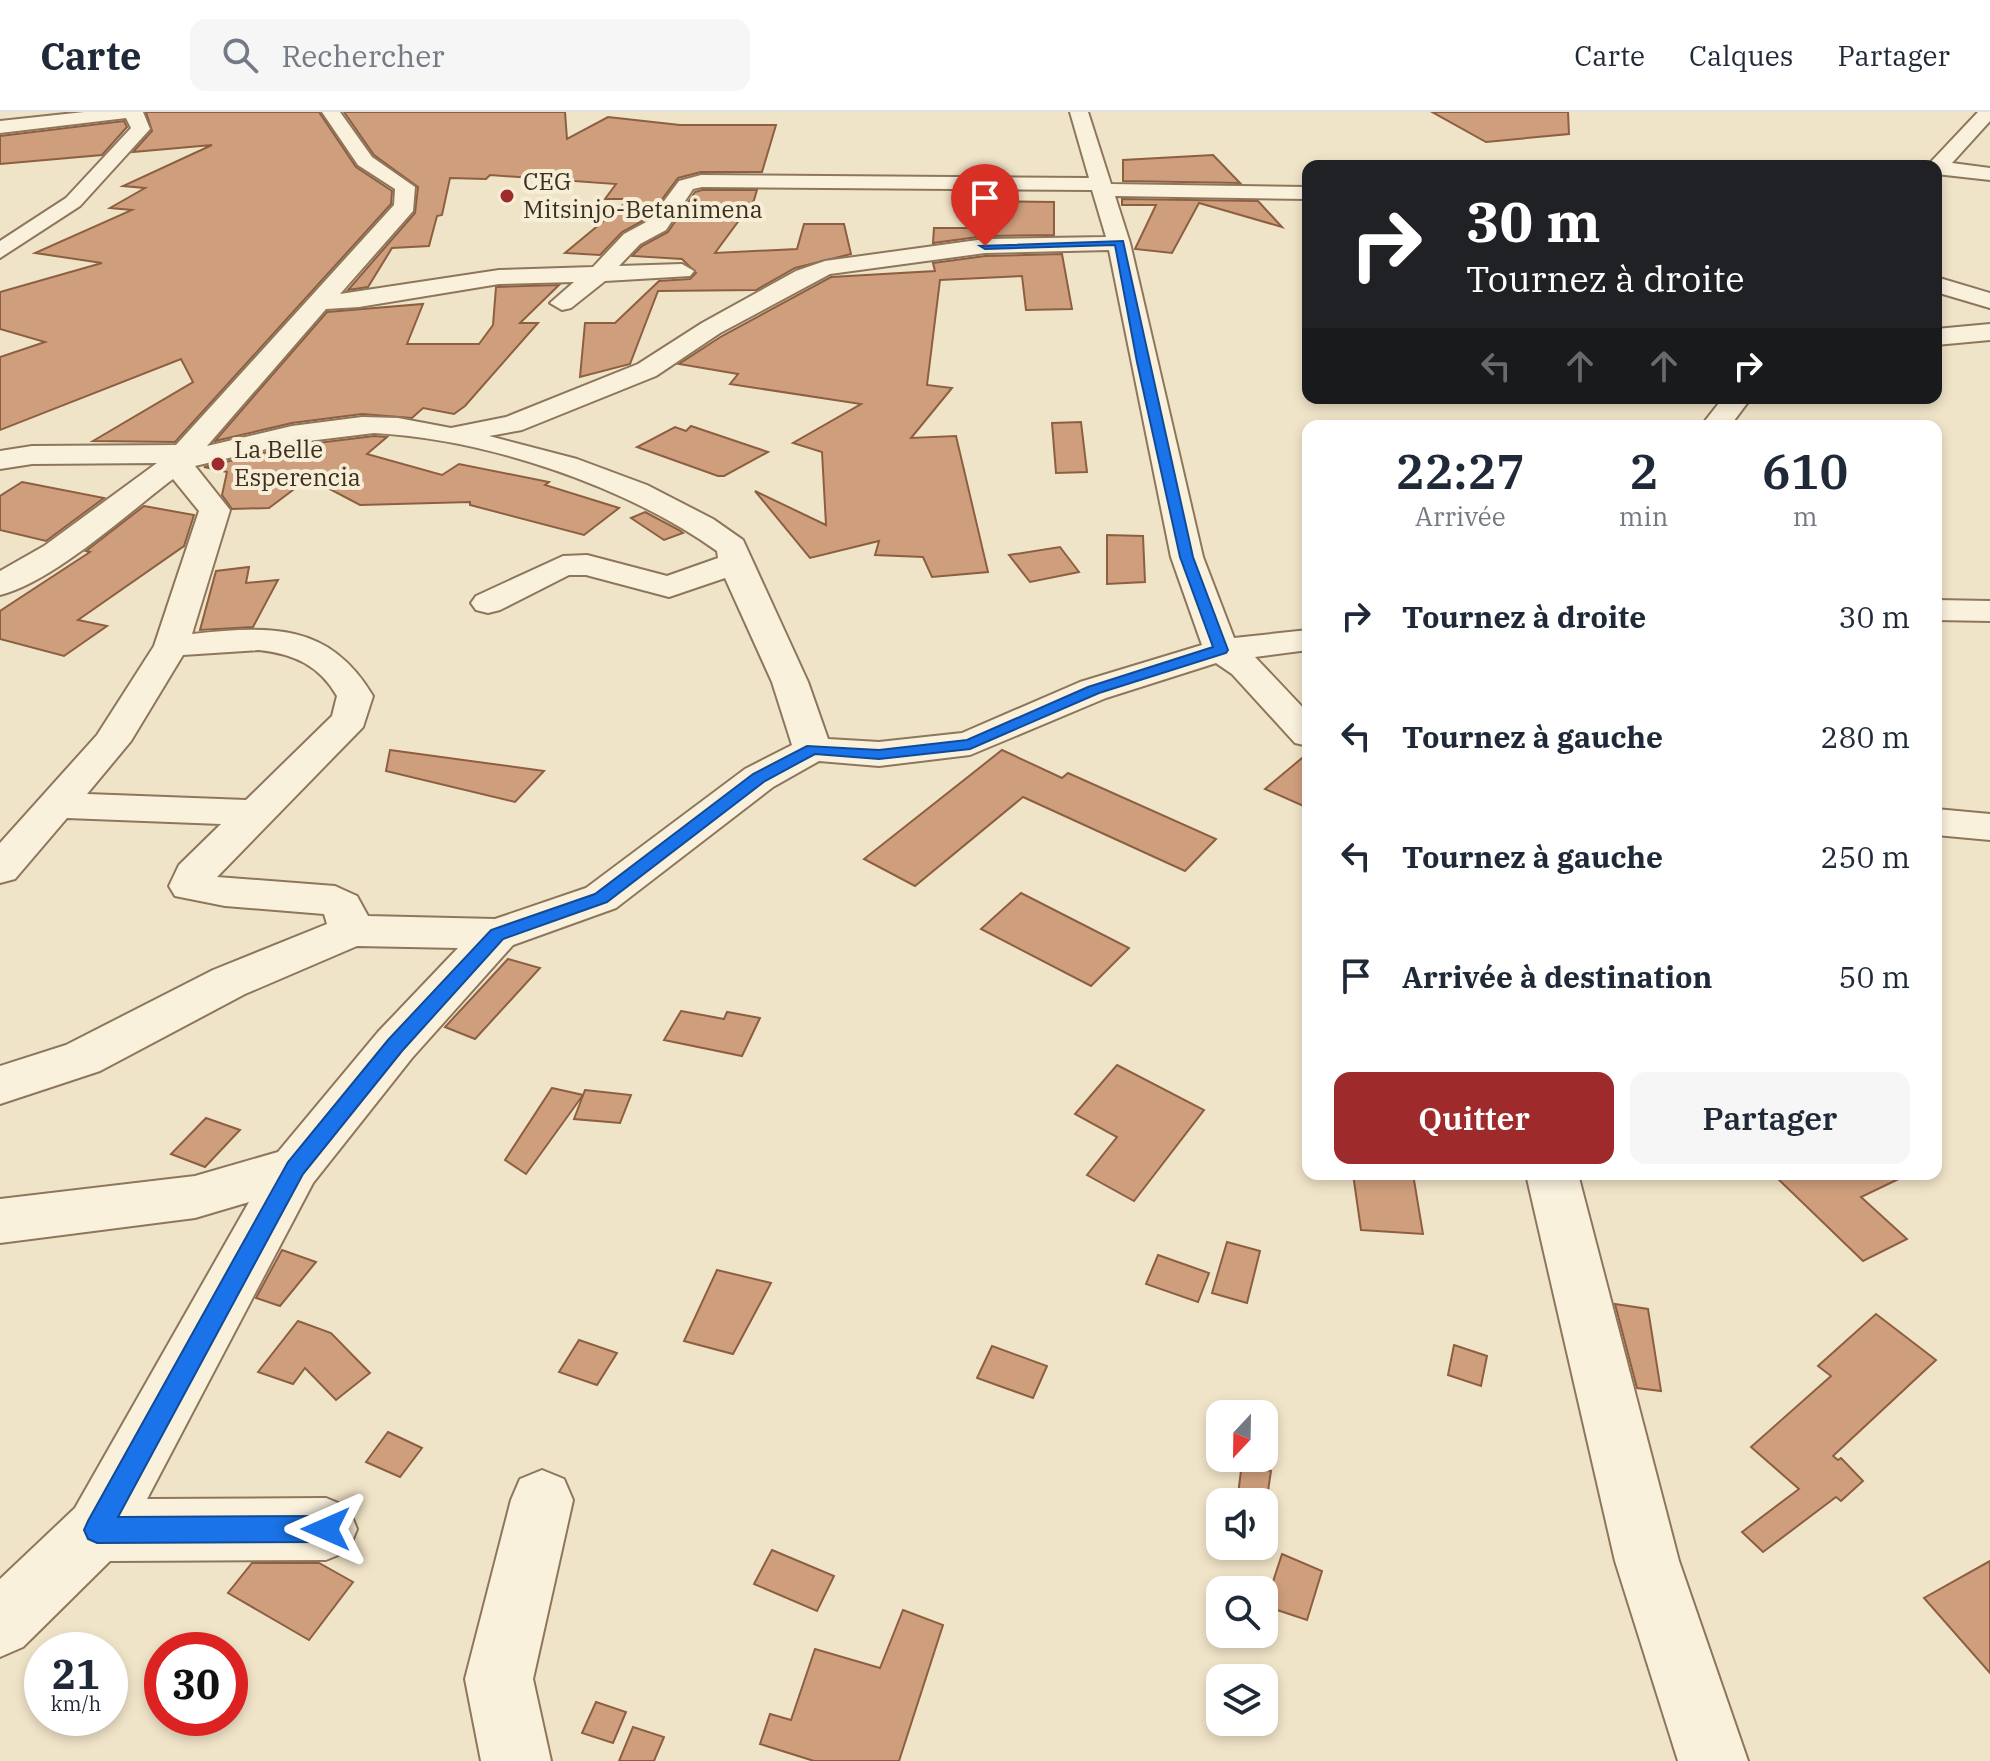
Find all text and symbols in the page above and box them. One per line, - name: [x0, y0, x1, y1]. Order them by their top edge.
- search box: [190, 19, 750, 91]
- text: Carte: [40, 31, 142, 80]
- icon: search: [218, 33, 262, 77]
- text: Rechercher: [282, 36, 445, 75]
- text: Carte: [1574, 37, 1645, 74]
- text: Calques: [1689, 37, 1793, 74]
- text: Partager: [1837, 37, 1950, 74]
- pin: [951, 164, 1019, 246]
- place label: CEG Mitsinjo-Betanimena: [523, 165, 763, 225]
- icon: arrive: [963, 176, 1007, 220]
- text: 30 m: [1466, 185, 1601, 257]
- marker: CEG Mitsinjo-Betanimena: [498, 187, 516, 205]
- icon: right: [1334, 192, 1438, 296]
- text: Tournez à droite: [1466, 255, 1745, 302]
- icon: left: [1474, 344, 1518, 388]
- icon: ahead: [1558, 344, 1602, 388]
- icon: ahead: [1642, 344, 1686, 388]
- icon: right: [1726, 344, 1770, 388]
- place label: La Belle Esperencia: [234, 433, 361, 493]
- text: 22:27: [1396, 440, 1525, 502]
- text: 2: [1629, 440, 1658, 502]
- text: 610: [1762, 440, 1848, 502]
- marker: La Belle Esperencia: [209, 455, 227, 473]
- text: Arrivée: [1415, 499, 1506, 533]
- text: min: [1619, 499, 1668, 533]
- text: m: [1793, 499, 1818, 533]
- icon: right: [1334, 594, 1378, 638]
- text: Tournez à droite: [1402, 597, 1646, 636]
- text: 30 m: [1838, 597, 1910, 636]
- icon: left: [1334, 714, 1378, 758]
- text: Tournez à gauche: [1402, 717, 1663, 756]
- text: 280 m: [1820, 717, 1910, 756]
- icon: left: [1334, 834, 1378, 878]
- text: Tournez à gauche: [1402, 837, 1663, 876]
- text: 250 m: [1820, 837, 1910, 876]
- icon: arrive: [1334, 954, 1378, 998]
- text: Arrivée à destination: [1402, 957, 1712, 996]
- text: 50 m: [1838, 957, 1910, 996]
- button: Quitter: [1334, 1072, 1614, 1164]
- button: Partager: [1630, 1072, 1910, 1164]
- north arrow: [1206, 1400, 1278, 1472]
- map controls: [1206, 1400, 1278, 1736]
- position arrow: [284, 1487, 368, 1571]
- button: sound: [1206, 1488, 1278, 1560]
- button: search: [1206, 1576, 1278, 1648]
- speed limit sign: 30: [144, 1632, 248, 1736]
- text: 21: [52, 1648, 100, 1700]
- button: layers: [1206, 1664, 1278, 1736]
- text: km/h: [51, 1690, 101, 1717]

